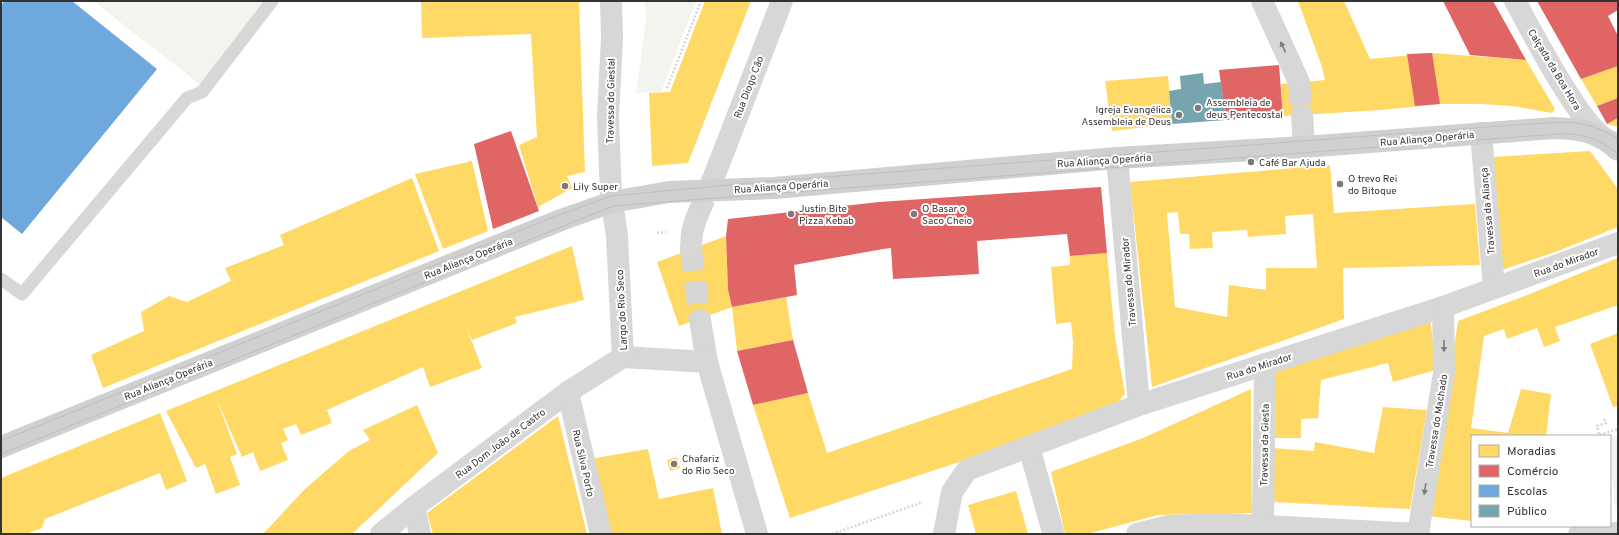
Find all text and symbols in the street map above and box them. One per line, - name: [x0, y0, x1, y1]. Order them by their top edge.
- street label: Calçada da Boa Hora: [1524, 27, 1583, 113]
- one-way arrow: [1280, 41, 1286, 52]
- street label: Rua Diogo Cão: [732, 54, 767, 121]
- street label: Travessa do Giestal: [604, 58, 619, 144]
- place label: Assembleia de deus Pentecostal: [1206, 97, 1283, 122]
- marker: Assembleia de deus Pentecostal: [1193, 103, 1203, 113]
- place label: Igreja Evangélica Assembleia de Deus: [1081, 104, 1171, 129]
- marker: Igreja Evangélica Assembleia de Deus: [1174, 110, 1184, 120]
- street label: Rua Aliança Operária: [1380, 129, 1475, 150]
- street label: Rua Aliança Operária: [1057, 152, 1152, 171]
- marker: Café Bar Ajuda: [1246, 157, 1256, 167]
- place label: Café Bar Ajuda: [1259, 157, 1326, 170]
- street label: Travessa da Aliança: [1478, 167, 1499, 255]
- place label: O trevo Rei do Bitoque: [1348, 173, 1397, 198]
- street label: Rua Aliança Operária: [734, 178, 829, 197]
- marker: O trevo Rei do Bitoque: [1335, 179, 1345, 189]
- marker: Lily Super: [560, 181, 570, 191]
- place label: Lily Super: [573, 181, 618, 194]
- place label: Justin Bite Pizza Kebab: [799, 203, 854, 228]
- place label: O Basar o Saco Cheio: [922, 203, 973, 228]
- marker: Justin Bite Pizza Kebab: [786, 209, 796, 219]
- marker: O Basar o Saco Cheio: [909, 209, 919, 219]
- street label: Rua Aliança Operária: [422, 236, 515, 283]
- street label: Travessa do Mirador: [1119, 237, 1140, 327]
- street label: Rua do Mirador: [1532, 246, 1601, 281]
- street label: Largo do Rio Seco: [614, 269, 631, 351]
- one-way arrow: [1441, 340, 1447, 353]
- street label: Rua do Mirador: [1225, 351, 1294, 384]
- street label: Rua Aliança Operária: [122, 357, 215, 404]
- street label: Travessa do Machado: [1424, 373, 1451, 469]
- street label: Travessa da Giesta: [1258, 404, 1273, 486]
- street label: Rua Dom João de Castro: [453, 406, 549, 482]
- street label: Rua Silva Porto: [568, 428, 597, 499]
- legend: [1471, 435, 1611, 527]
- text: Moradias: [1507, 444, 1556, 460]
- place label: Chafariz do Rio Seco: [682, 453, 735, 478]
- marker: Chafariz do Rio Seco: [669, 459, 679, 469]
- text: Comércio: [1507, 464, 1559, 480]
- one-way arrow: [1422, 483, 1428, 495]
- text: Escolas: [1507, 484, 1547, 500]
- text: Público: [1507, 504, 1547, 520]

